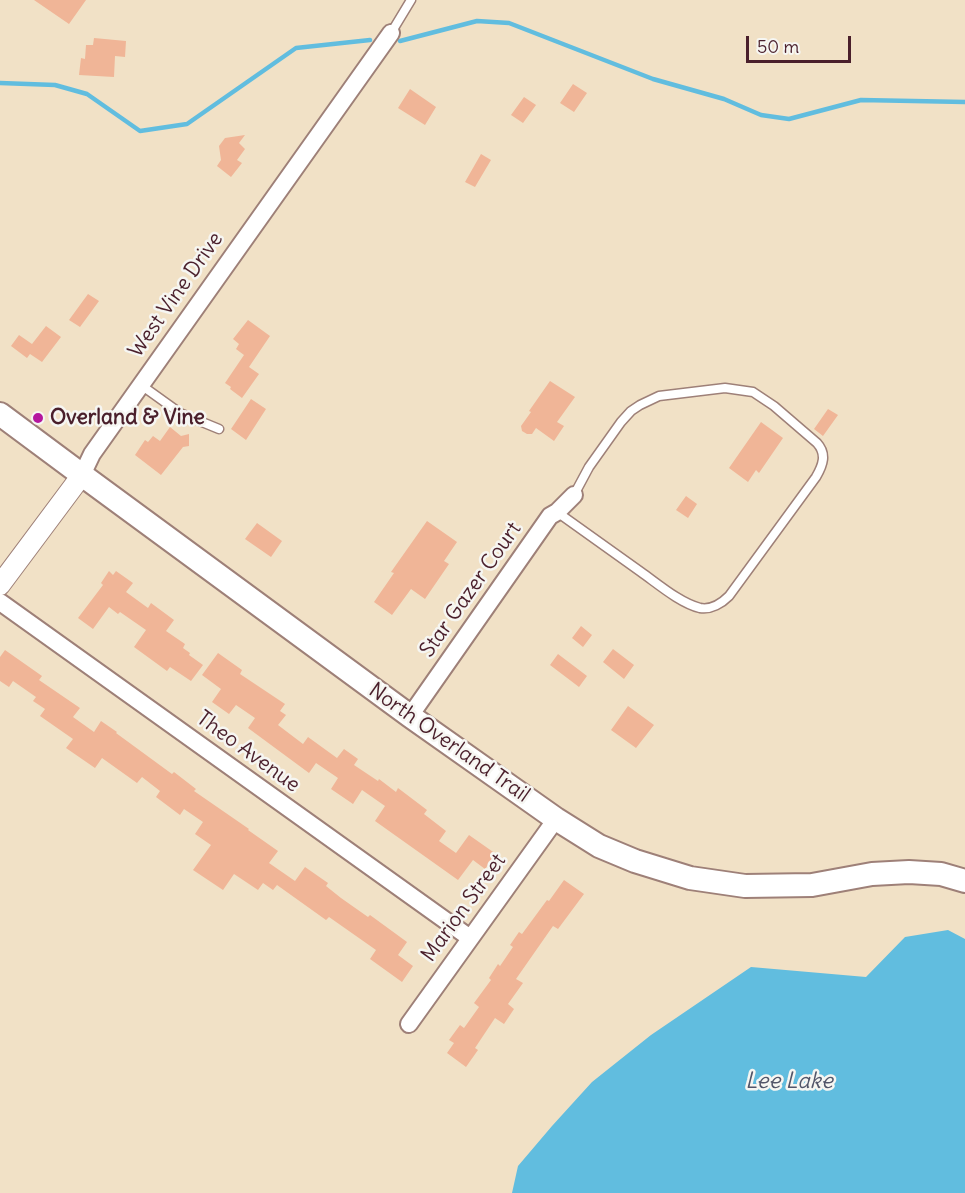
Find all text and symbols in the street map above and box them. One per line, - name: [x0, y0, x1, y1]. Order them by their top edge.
- scale bar: [749, 24, 854, 62]
- text: 50 m: [757, 35, 799, 58]
- street label: West Vine Drive: [123, 227, 229, 363]
- place label: Overland & Vine: [50, 405, 205, 431]
- marker: Overland & Vine: [31, 411, 45, 425]
- street label: Star Gazer Court: [415, 518, 527, 662]
- street label: North Overland Trail: [364, 678, 534, 808]
- street label: Theo Avenue: [191, 706, 305, 798]
- street label: Marion Street: [416, 849, 512, 967]
- water label: Lee Lake: [745, 1069, 833, 1095]

